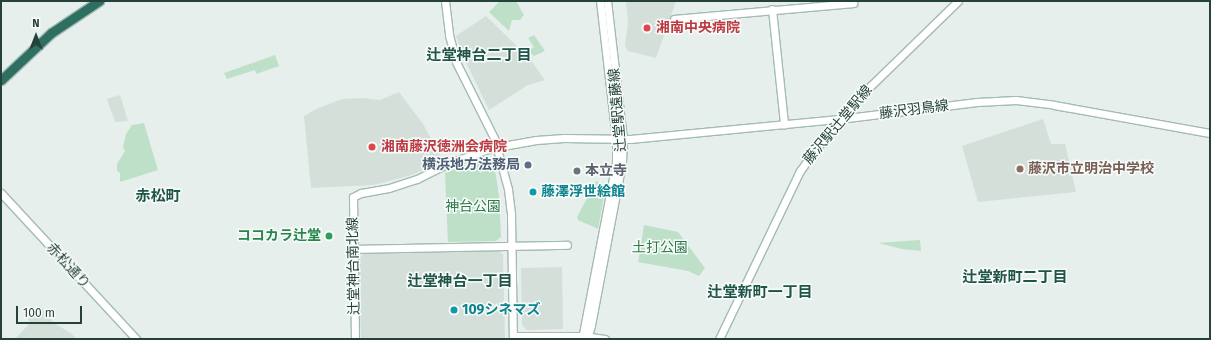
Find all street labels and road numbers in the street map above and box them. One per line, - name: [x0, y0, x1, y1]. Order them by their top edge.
- street label: 辻堂駅遠藤線: [606, 67, 630, 153]
- street label: 藤沢駅辻堂駅線: [800, 82, 876, 168]
- street label: 藤沢羽鳥線: [878, 97, 950, 123]
- street label: 辻堂神台南北線: [345, 217, 363, 315]
- street label: 赤松通り: [43, 240, 93, 292]

